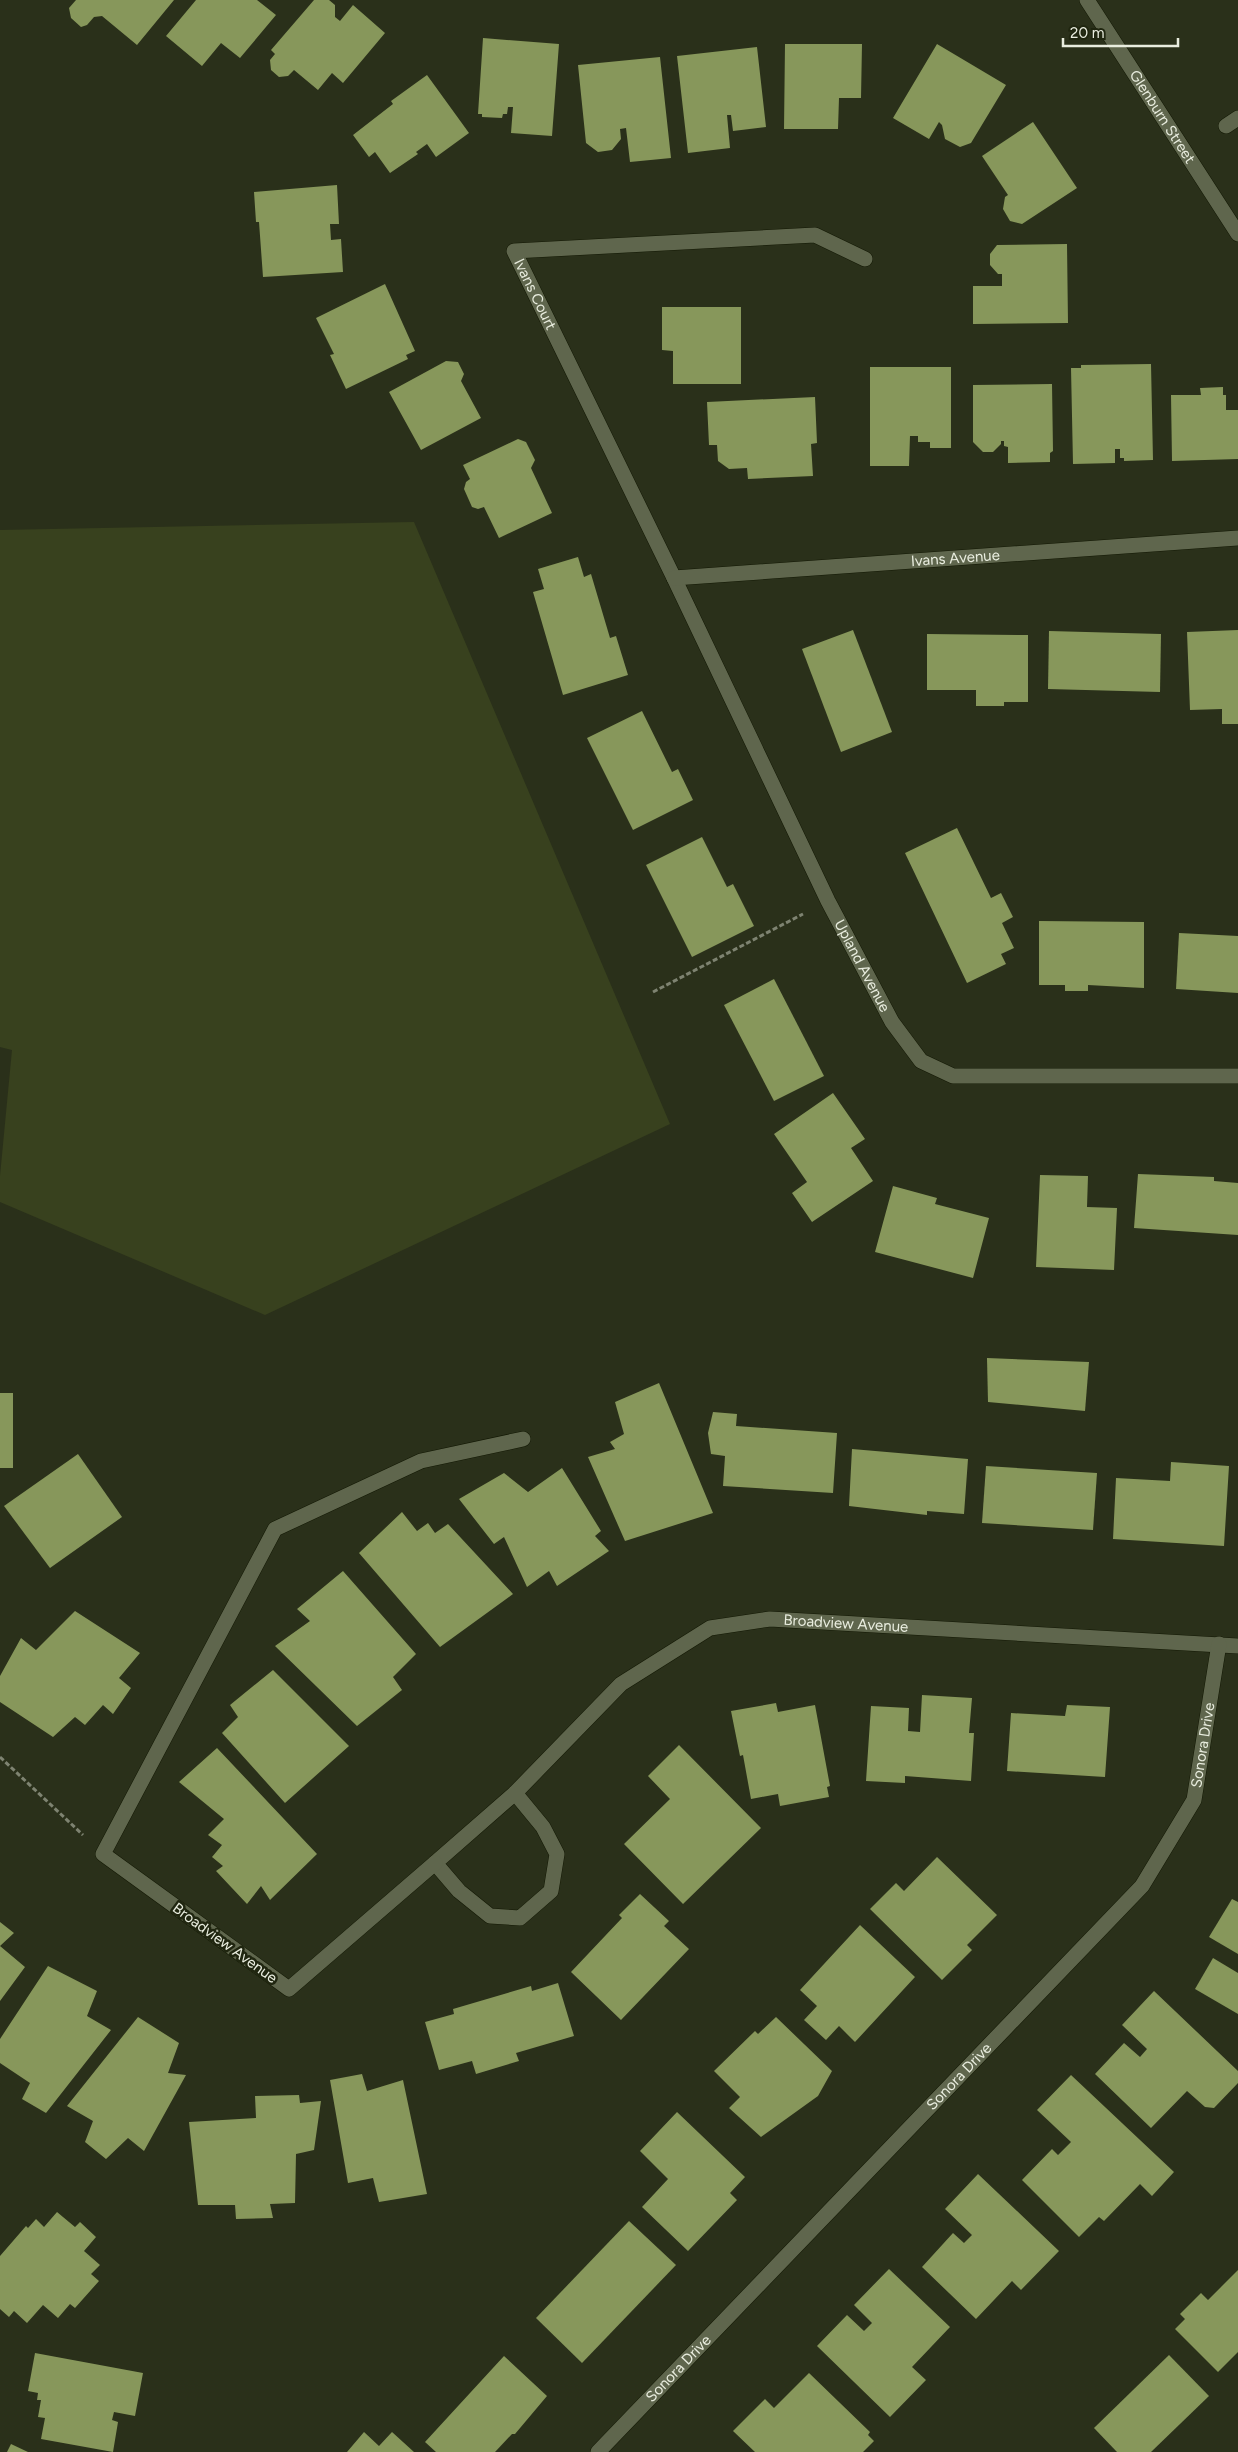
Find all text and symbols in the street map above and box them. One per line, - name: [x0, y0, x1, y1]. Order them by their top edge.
- scale bar: [1063, 15, 1178, 47]
- text: 20 m: [1070, 24, 1104, 42]
- street label: Glenburn Street: [1126, 67, 1199, 167]
- street label: Ivans Court: [510, 256, 560, 333]
- street label: Ivans Avenue: [910, 546, 1000, 570]
- street label: Upland Avenue: [830, 916, 894, 1015]
- street label: Broadview Avenue: [783, 1611, 909, 1636]
- street label: Sonora Drive: [1187, 1701, 1218, 1789]
- street label: Broadview Avenue: [169, 1899, 281, 1987]
- street label: Sonora Drive: [923, 2039, 995, 2114]
- street label: Sonora Drive: [642, 2331, 715, 2406]

